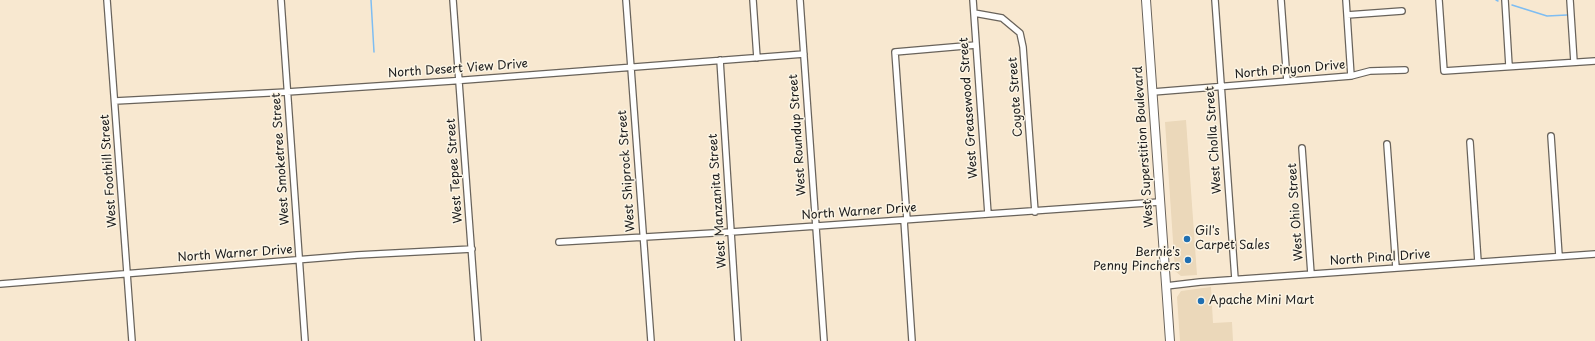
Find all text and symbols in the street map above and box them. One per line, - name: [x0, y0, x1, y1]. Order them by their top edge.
- street label: West Greasewood Street: [957, 37, 981, 179]
- street label: North Desert View Drive: [388, 57, 528, 81]
- street label: Coyote Street: [1006, 57, 1026, 137]
- street label: North Pinyon Drive: [1234, 58, 1346, 82]
- street label: West Superstition Boulevard: [1131, 66, 1157, 228]
- street label: West Roundup Street: [787, 74, 809, 196]
- street label: West Cholla Street: [1203, 86, 1225, 194]
- street label: West Smoketree Street: [269, 92, 293, 226]
- street label: West Shiprock Street: [616, 109, 638, 233]
- street label: West Foothill Street: [98, 114, 120, 228]
- street label: West Tepee Street: [444, 118, 466, 224]
- street label: West Manzanita Street: [706, 133, 730, 269]
- street label: West Ohio Street: [1285, 163, 1307, 261]
- street label: North Warner Drive: [801, 201, 917, 223]
- place label: Gil's Carpet Sales: [1195, 225, 1270, 253]
- marker: Gil's Carpet Sales: [1182, 234, 1192, 244]
- street label: North Warner Drive: [177, 243, 293, 265]
- place label: Bernie's Penny Pinchers: [1093, 246, 1180, 274]
- street label: North Pinal Drive: [1329, 247, 1431, 269]
- marker: Bernie's Penny Pinchers: [1183, 255, 1193, 265]
- place label: Apache Mini Mart: [1209, 294, 1314, 308]
- marker: Apache Mini Mart: [1196, 296, 1206, 306]

